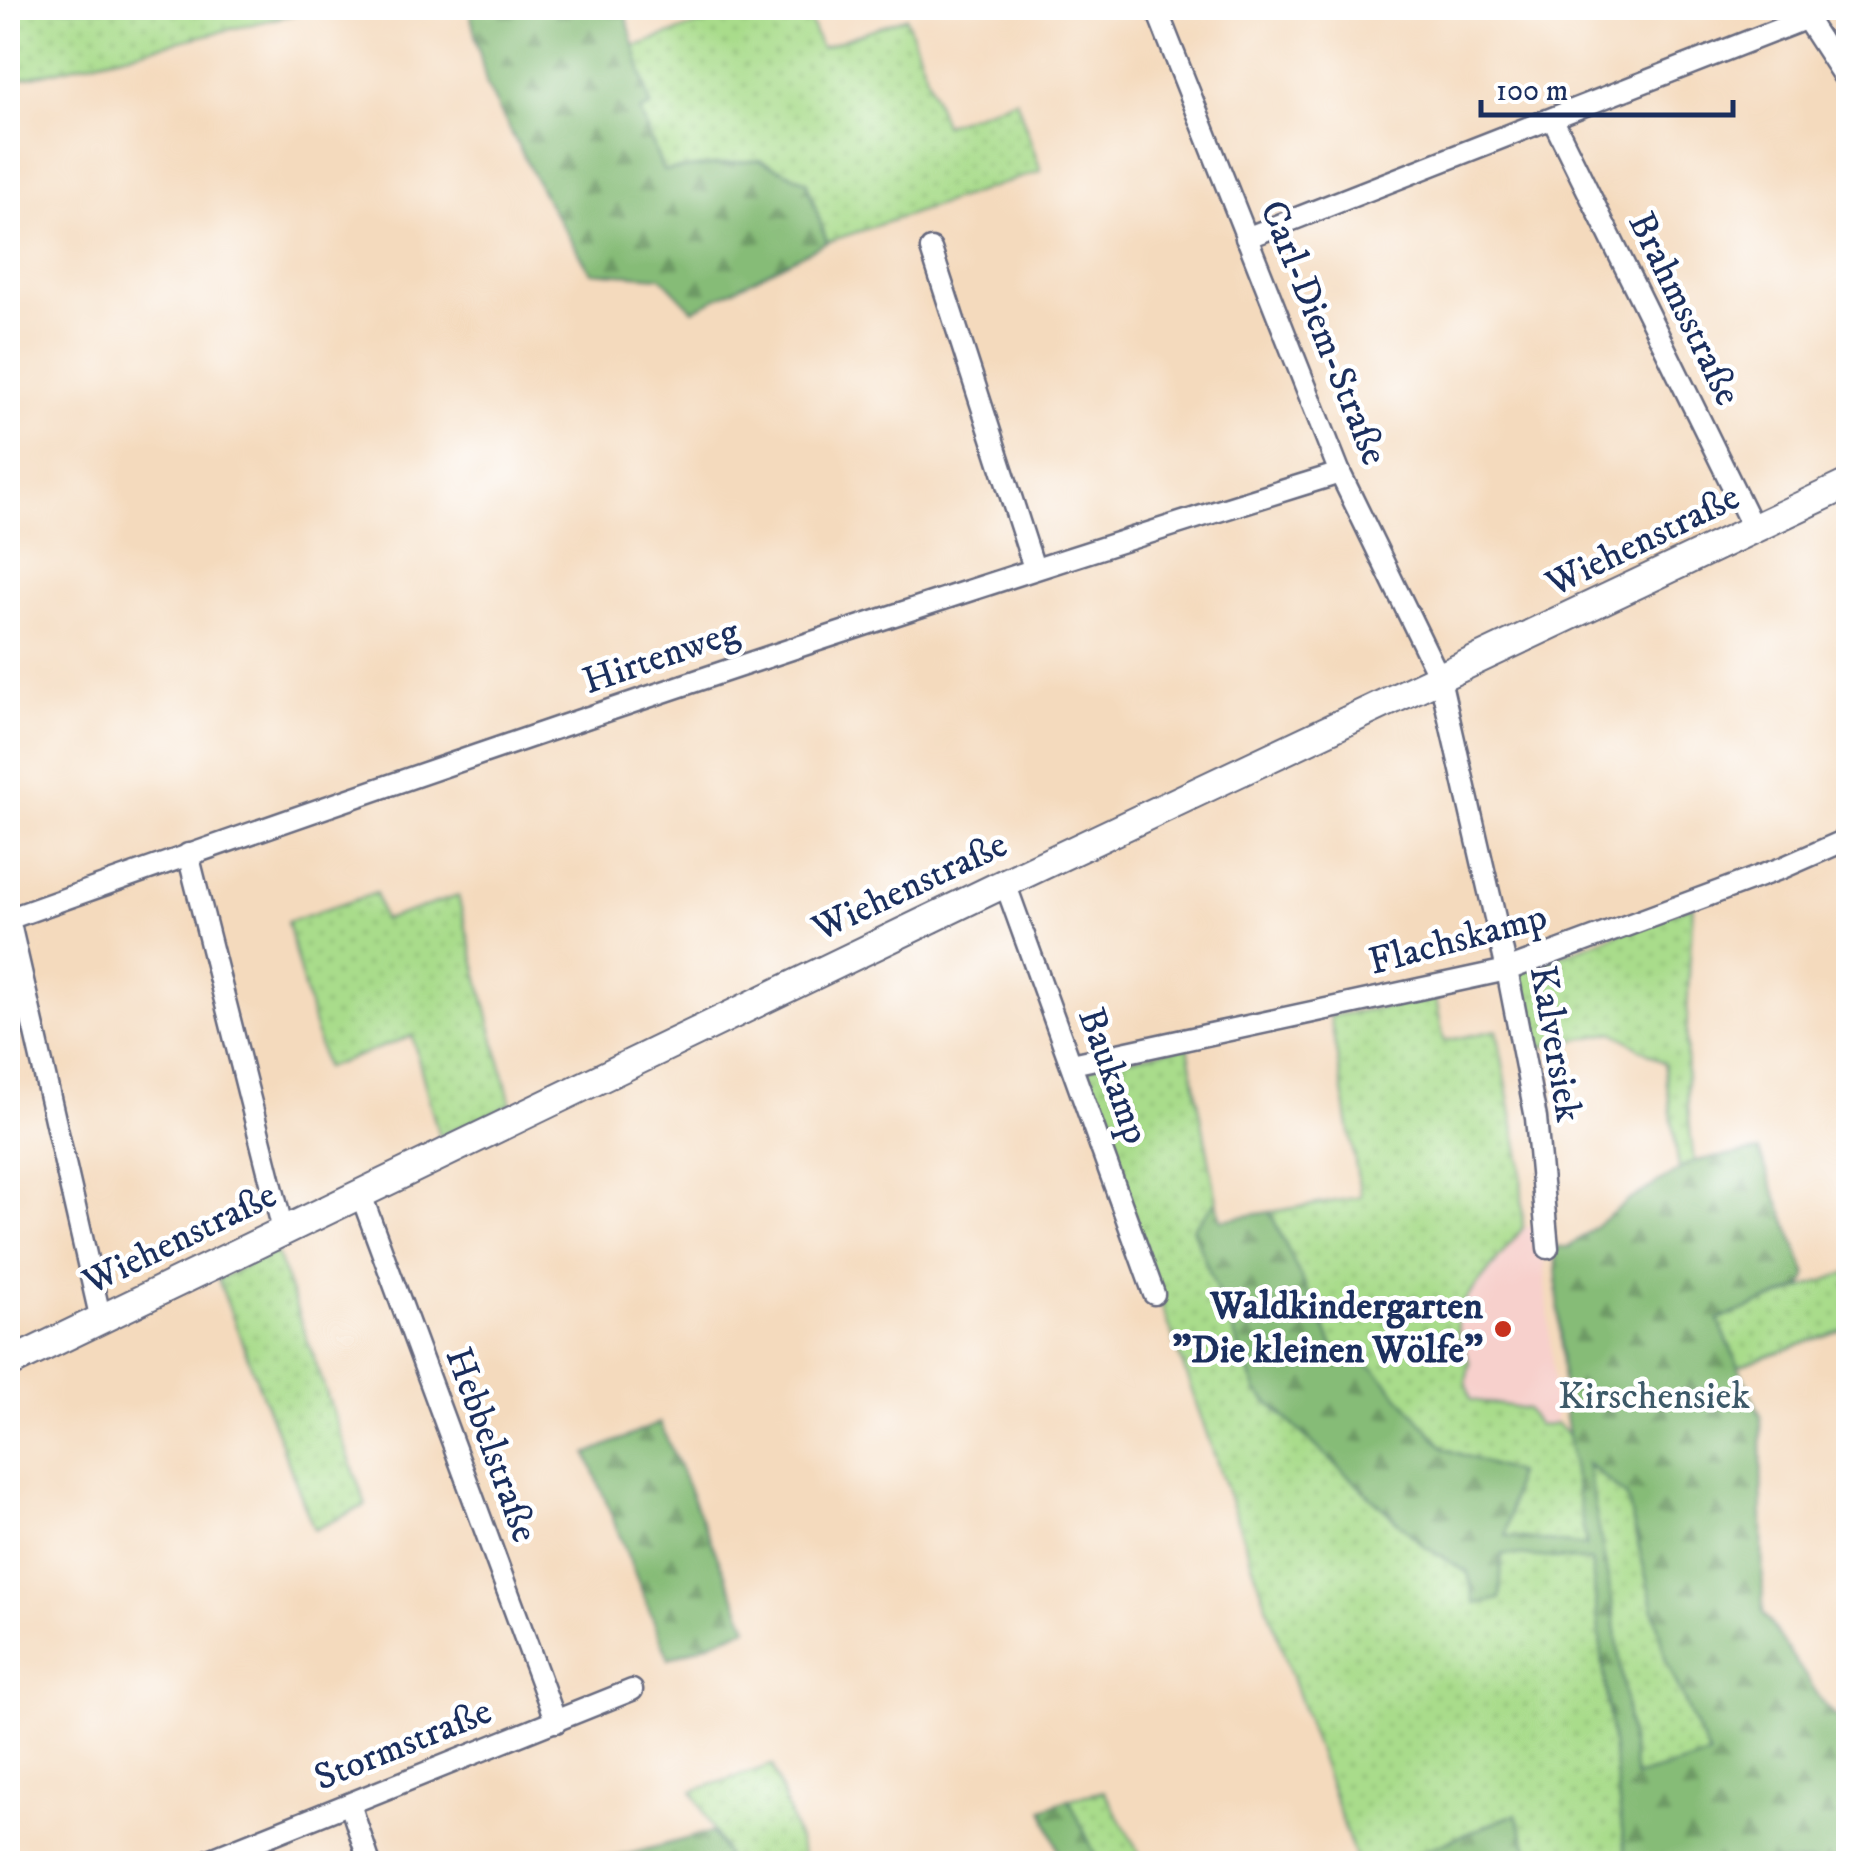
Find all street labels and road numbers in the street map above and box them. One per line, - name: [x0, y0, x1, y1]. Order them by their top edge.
- street label: Carl-Diem-Straße: [1248, 194, 1398, 472]
- street label: Brahmsstraße: [1617, 204, 1751, 414]
- street label: Wiehenstraße: [1537, 473, 1748, 609]
- street label: Hirtenweg: [577, 608, 746, 706]
- street label: Wiehenstraße: [804, 821, 1015, 953]
- street label: Flachskamp: [1364, 893, 1552, 987]
- street label: Kalversiek: [1518, 962, 1592, 1126]
- street label: Baukamp: [1066, 1001, 1160, 1151]
- street label: Wiehenstraße: [74, 1171, 285, 1307]
- street label: Hebbelstraße: [434, 1341, 548, 1549]
- street label: Stormstraße: [307, 1688, 499, 1802]

